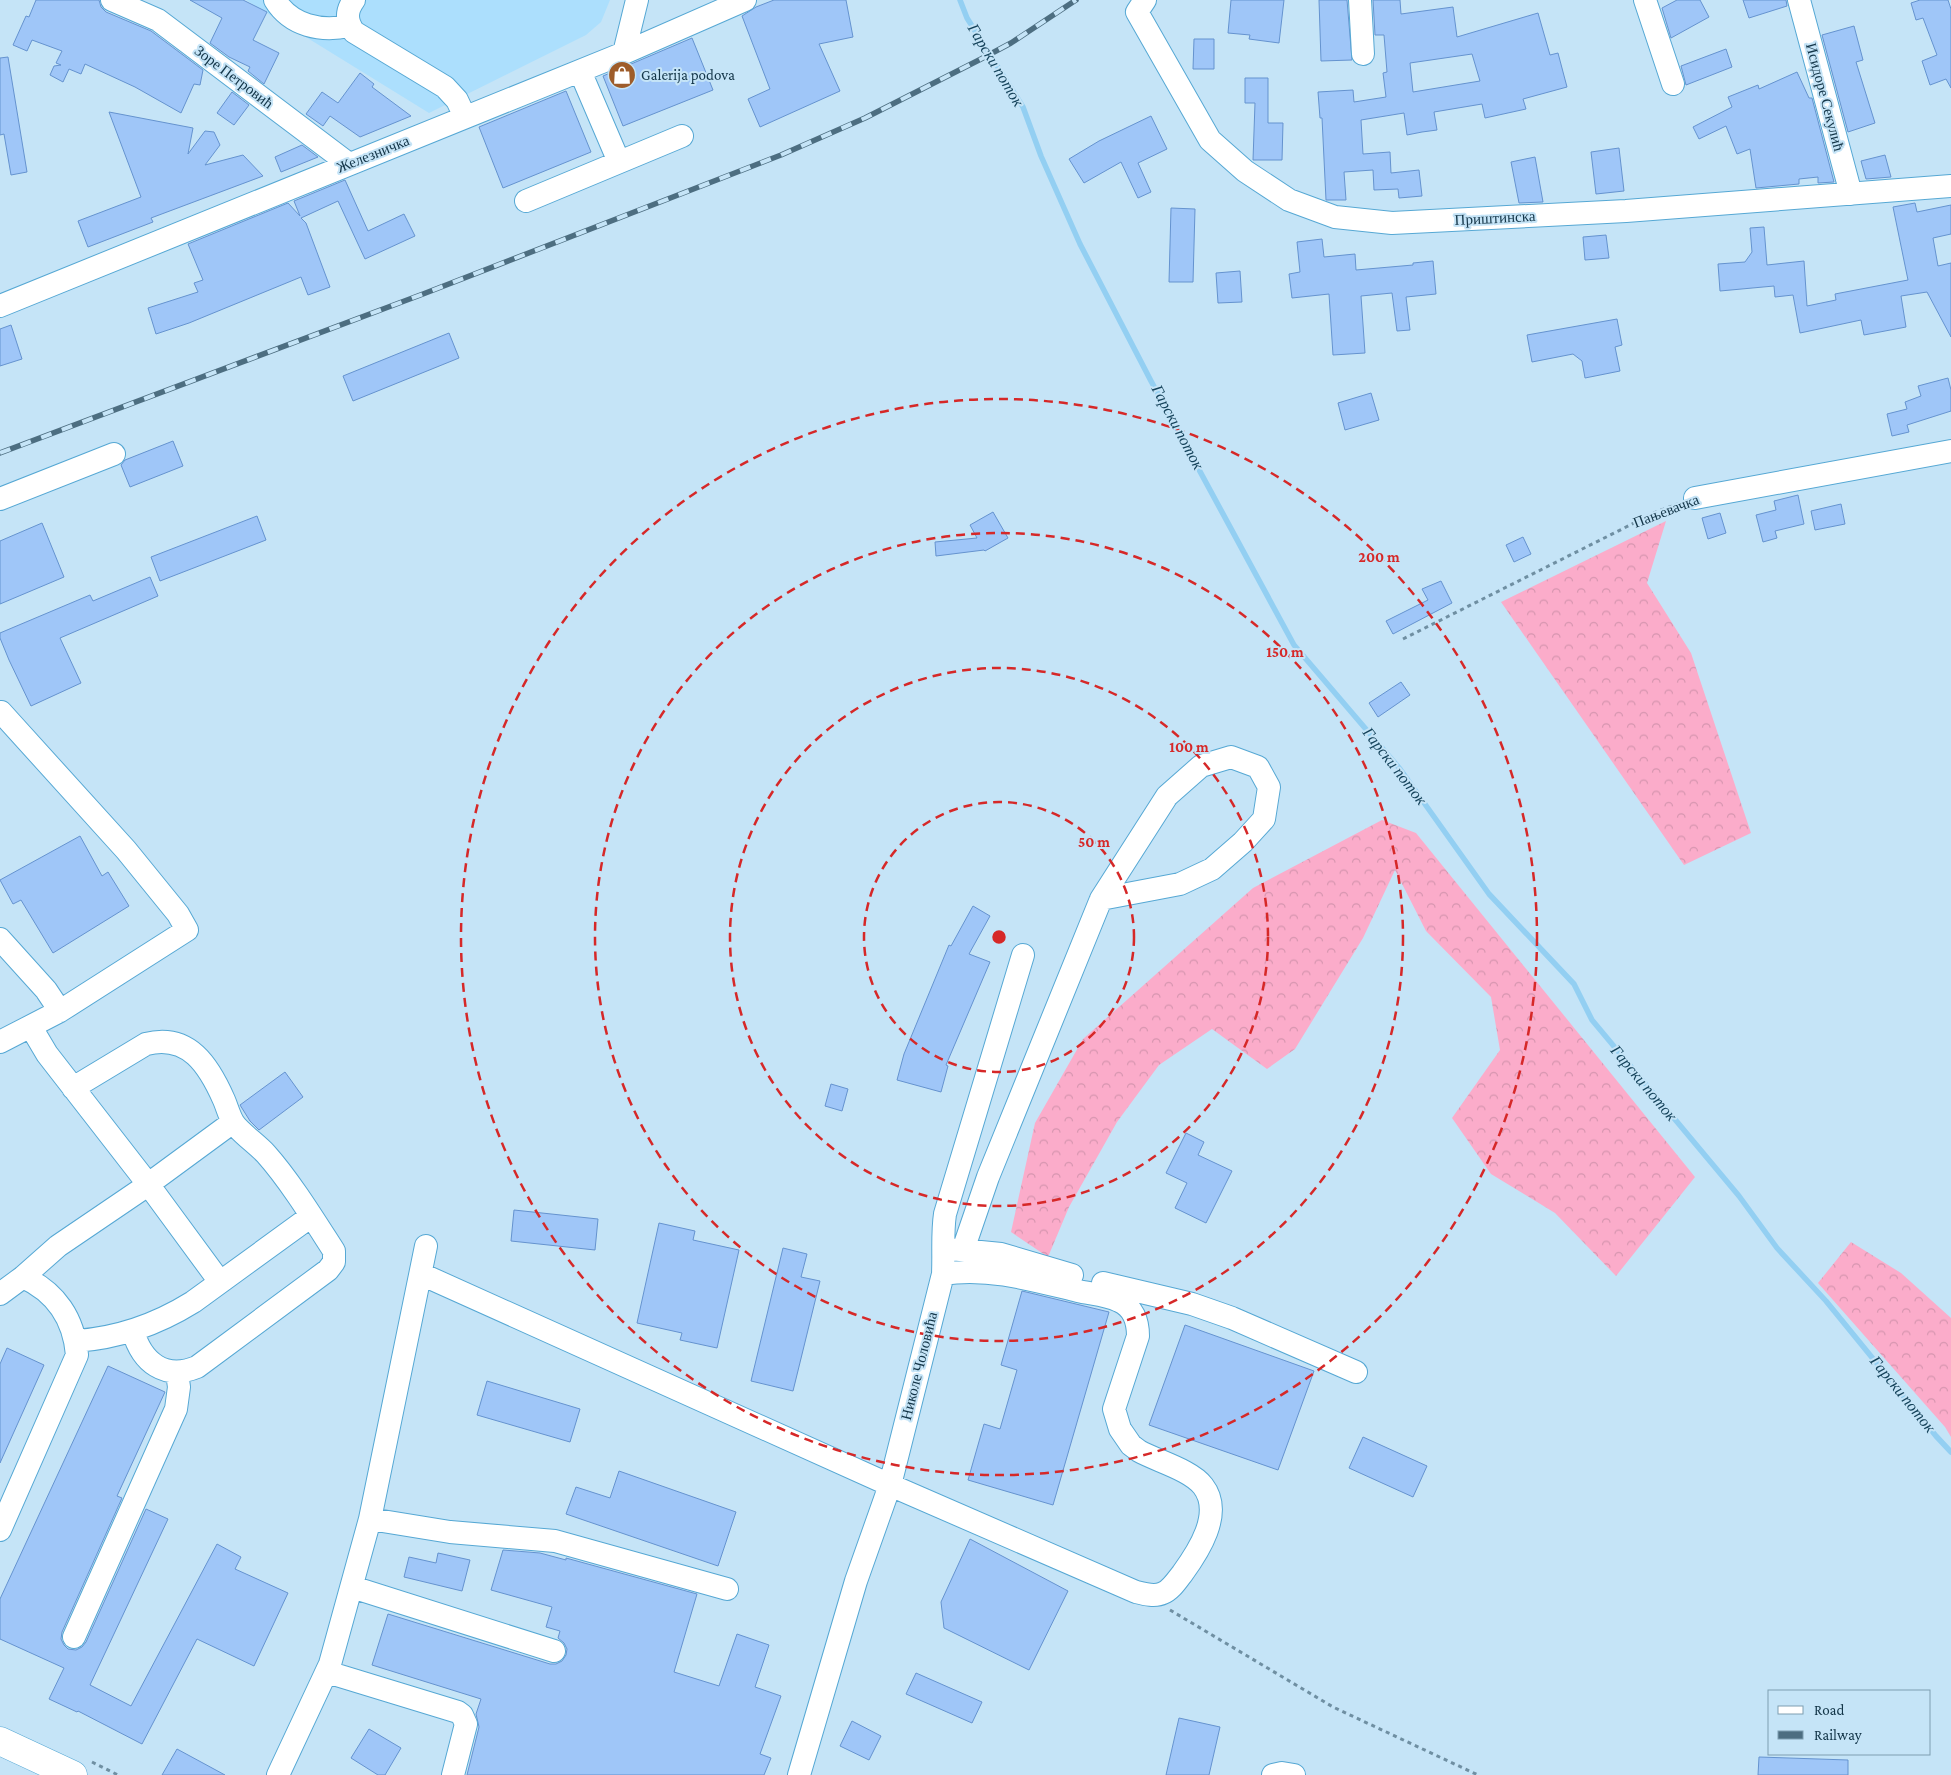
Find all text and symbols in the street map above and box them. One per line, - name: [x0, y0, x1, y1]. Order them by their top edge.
- water label: Гарски поток: [963, 20, 1028, 110]
- street label: Исидоре Секулић: [1803, 41, 1847, 153]
- street label: Зоре Петровић: [192, 42, 277, 112]
- shop icon: Galerija podova: [607, 60, 637, 90]
- place label: Galerija podova: [641, 67, 735, 84]
- street label: Железничка: [334, 132, 412, 176]
- street label: Приштинска: [1454, 208, 1536, 228]
- water label: Гарски поток: [1147, 381, 1208, 473]
- street label: Пањевачка: [1631, 491, 1701, 531]
- text: 200 m: [1358, 549, 1400, 565]
- text: 150 m: [1266, 644, 1304, 660]
- water label: Гарски поток: [1358, 723, 1431, 809]
- text: 100 m: [1169, 739, 1209, 755]
- text: 50 m: [1078, 834, 1110, 850]
- centre of rings: [990, 928, 1008, 946]
- water label: Гарски поток: [1606, 1041, 1681, 1125]
- street label: Николе Чоловића: [898, 1310, 940, 1422]
- water label: Гарски поток: [1866, 1352, 1939, 1437]
- legend: [1768, 1690, 1931, 1755]
- text: Road: [1814, 1702, 1845, 1718]
- text: Railway: [1814, 1727, 1862, 1744]

